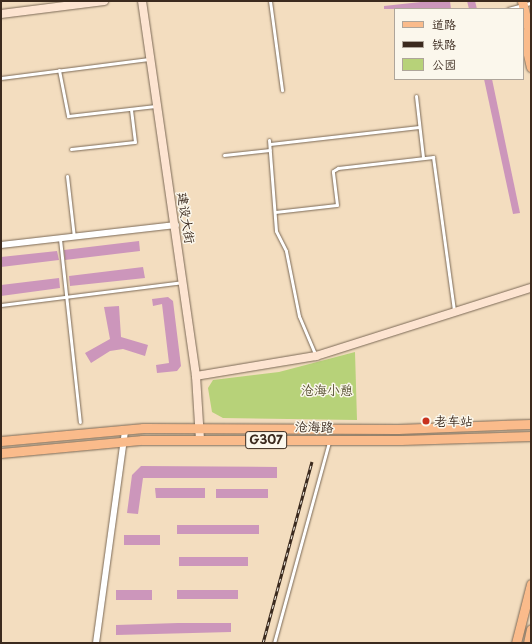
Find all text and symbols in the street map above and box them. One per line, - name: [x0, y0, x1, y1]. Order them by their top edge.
- legend: [394, 8, 524, 80]
- text: 道路: [432, 15, 456, 33]
- text: 铁路: [432, 35, 456, 53]
- text: 公园: [432, 55, 456, 73]
- street label: 建设大街: [174, 191, 198, 245]
- park label: 沧海小憩: [301, 382, 353, 398]
- place label: 老车站: [434, 413, 473, 429]
- marker: 老车站: [421, 416, 431, 426]
- street label: 沧海路: [294, 419, 334, 435]
- road number: G307: [245, 430, 287, 450]

